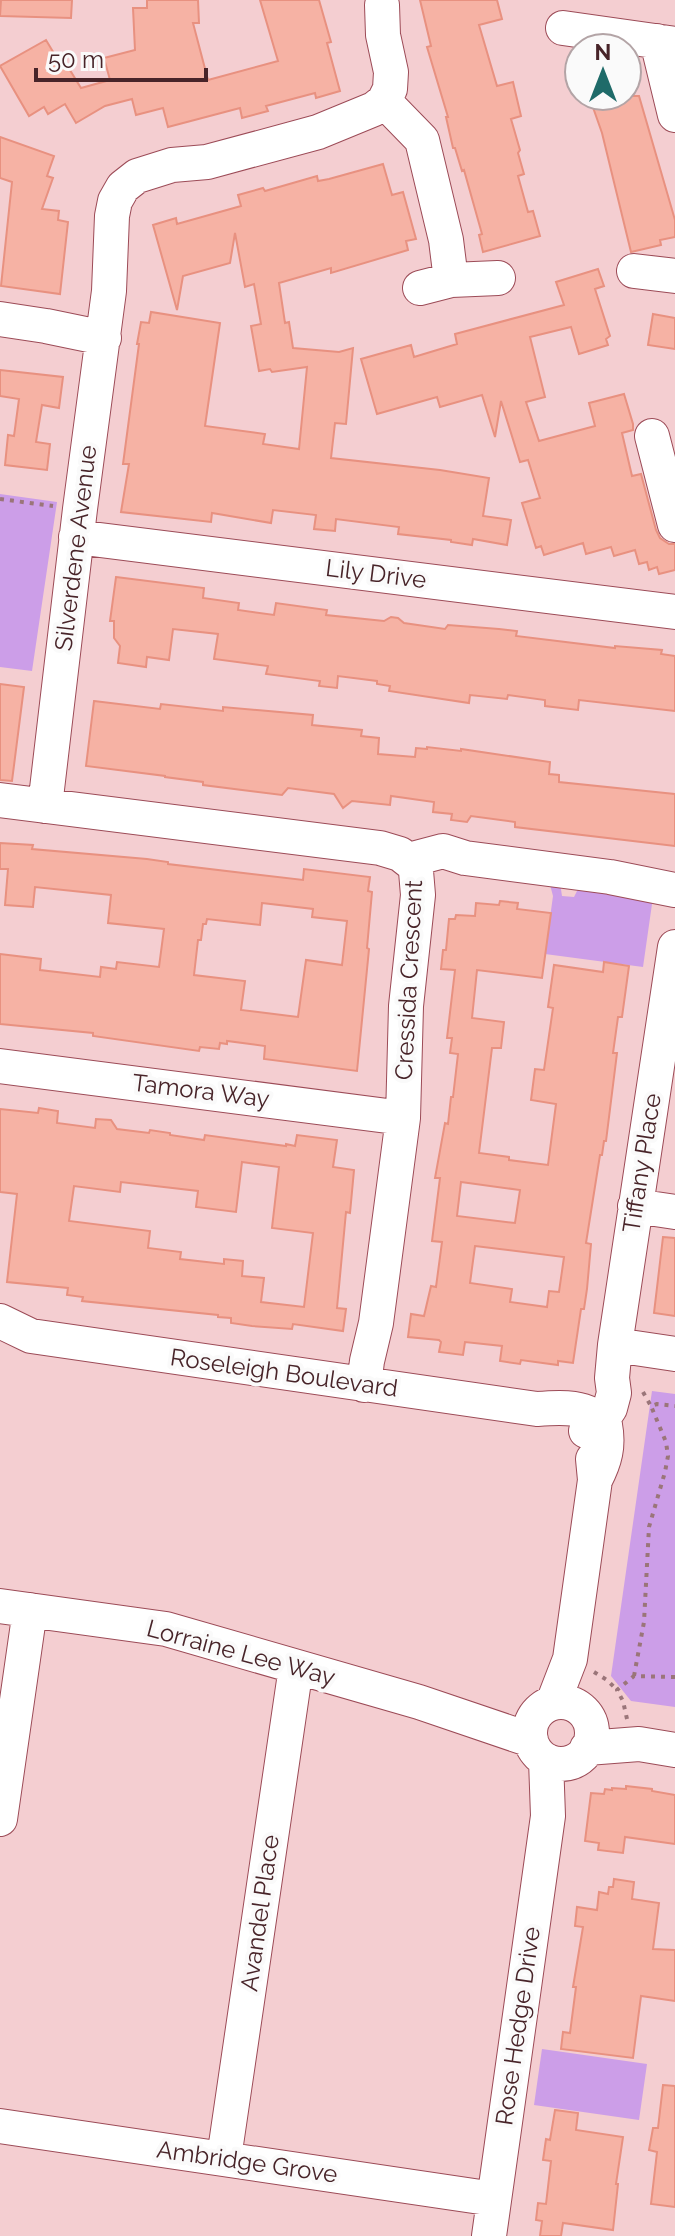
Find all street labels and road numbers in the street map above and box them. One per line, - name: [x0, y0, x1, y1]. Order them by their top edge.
- street label: Silverdene Avenue: [48, 443, 103, 653]
- street label: Lily Drive: [324, 553, 428, 594]
- street label: Cressida Crescent: [389, 879, 428, 1081]
- street label: Tamora Way: [131, 1068, 271, 1113]
- street label: Tiffany Place: [616, 1091, 667, 1235]
- street label: Roseleigh Boulevard: [168, 1342, 400, 1403]
- street label: Lorraine Lee Way: [144, 1613, 339, 1692]
- street label: Avandel Place: [234, 1833, 285, 1993]
- street label: Rose Hedge Drive: [489, 1925, 546, 2127]
- street label: Ambridge Grove: [155, 2134, 339, 2189]

